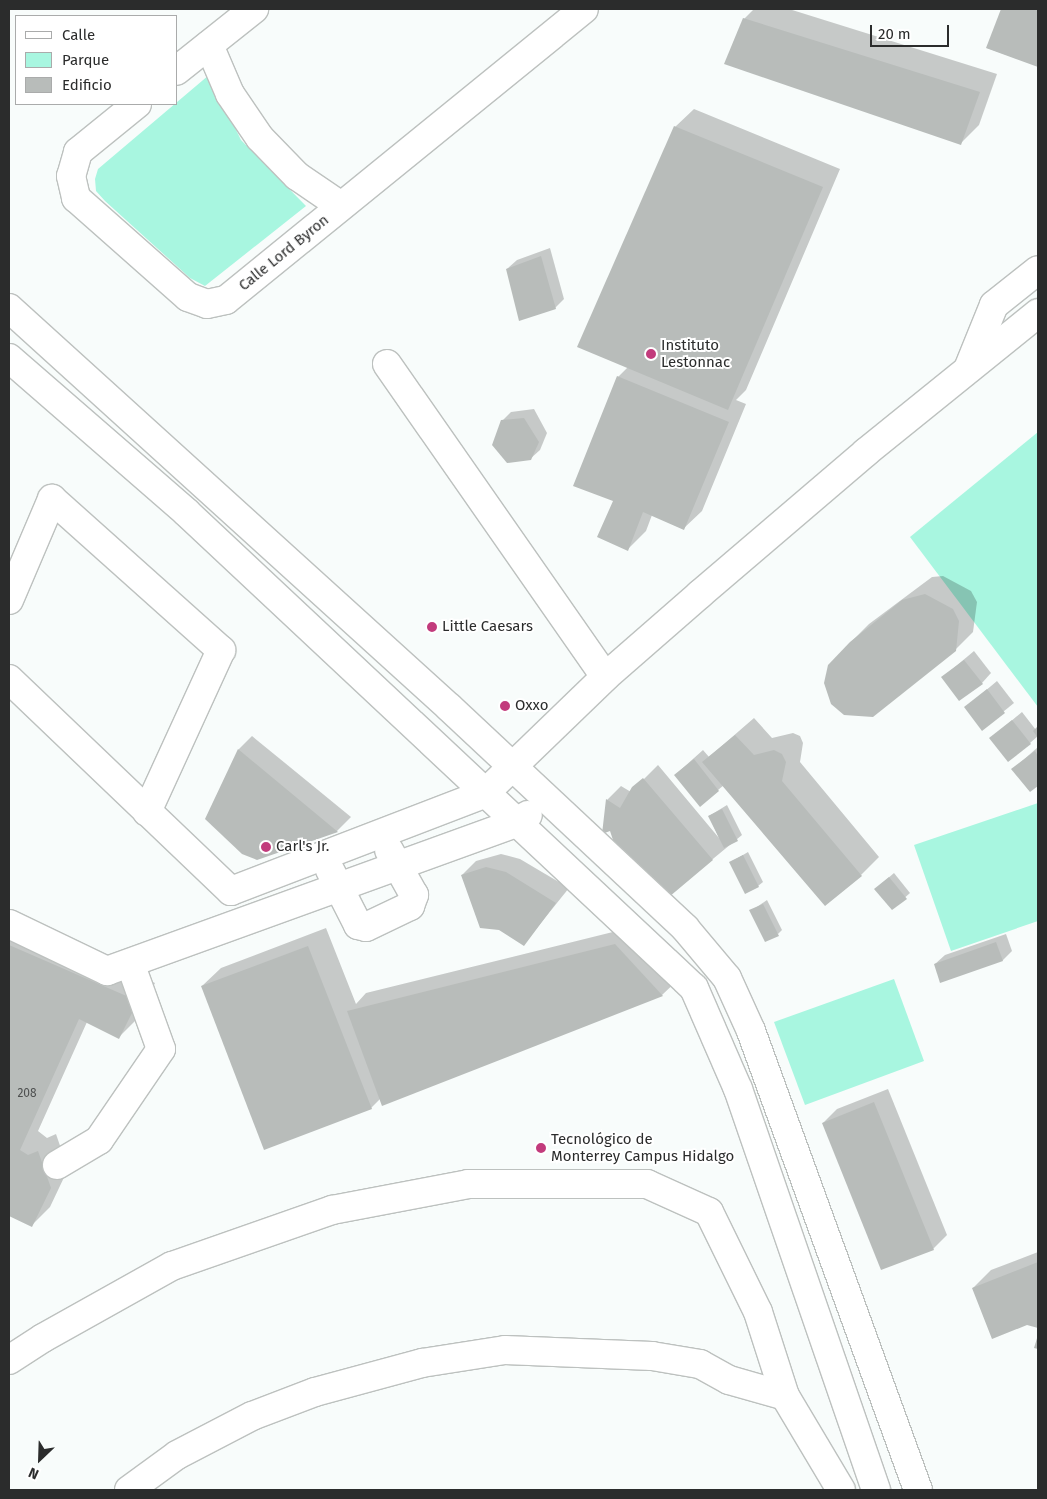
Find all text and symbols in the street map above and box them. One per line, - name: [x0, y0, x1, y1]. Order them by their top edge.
- legend: [15, 15, 178, 105]
- scale bar: [872, 15, 951, 47]
- text: 20 m: [878, 25, 911, 43]
- text: Calle: [62, 26, 95, 44]
- text: Parque: [62, 51, 109, 69]
- text: Edificio: [62, 76, 112, 94]
- street label: Calle Lord Byron: [235, 211, 333, 295]
- place label: Instituto Lestonnac: [661, 336, 730, 371]
- marker: Instituto Lestonnac: [645, 348, 657, 360]
- place label: Little Caesars: [442, 618, 533, 636]
- marker: Little Caesars: [426, 621, 438, 633]
- place label: Oxxo: [515, 697, 548, 715]
- marker: Oxxo: [499, 700, 511, 712]
- place label: Carl's Jr.: [276, 838, 329, 856]
- marker: Carl's Jr.: [260, 841, 272, 853]
- house number: 208: [17, 1087, 37, 1101]
- place label: Tecnológico de Monterrey Campus Hidalgo: [551, 1130, 734, 1165]
- marker: Tecnológico de Monterrey Campus Hidalgo: [535, 1142, 547, 1154]
- north arrow: [15, 1434, 65, 1484]
- text: N: [26, 1464, 41, 1483]

